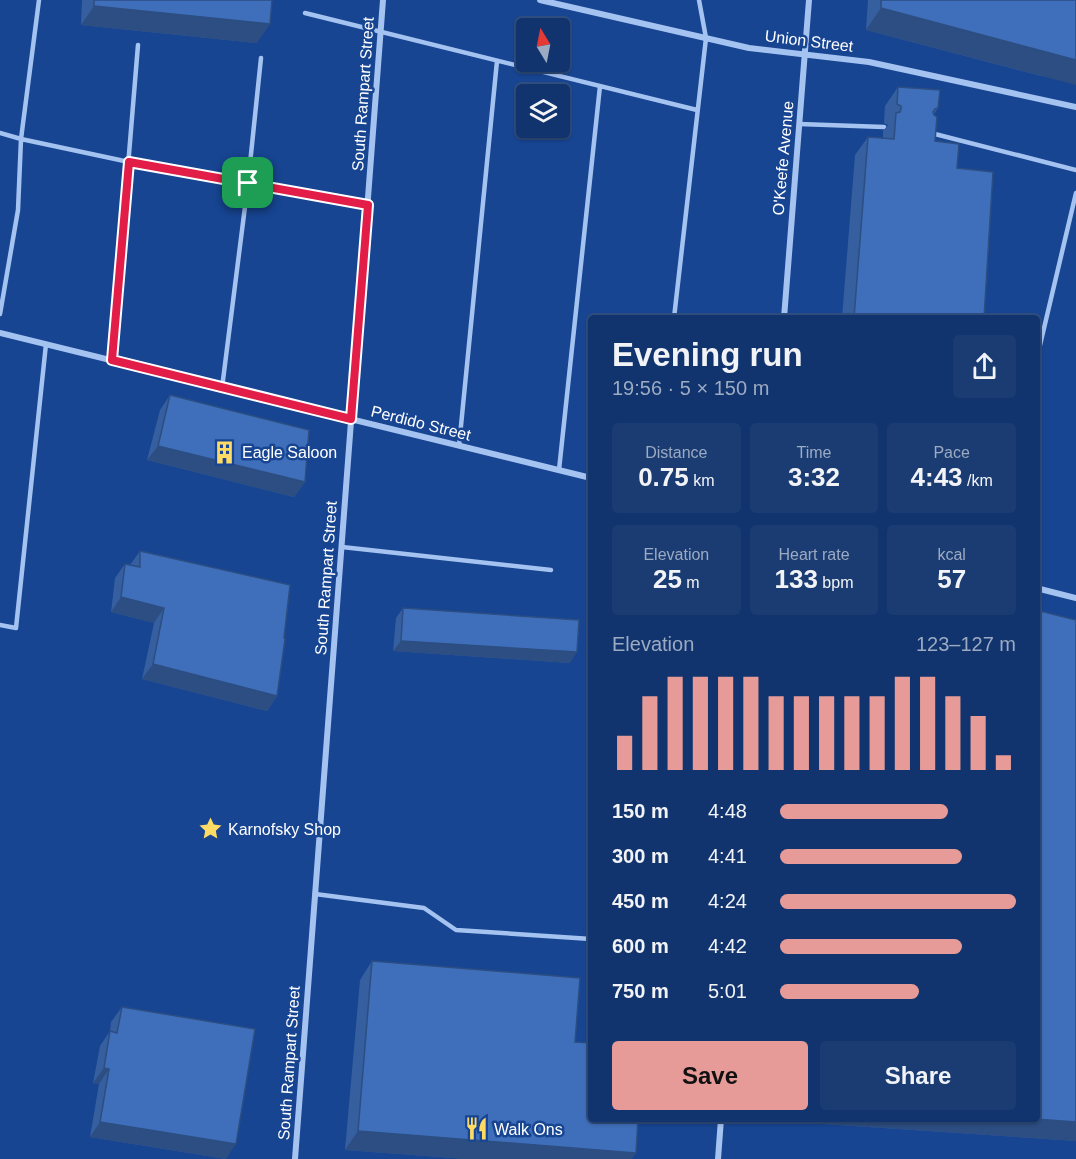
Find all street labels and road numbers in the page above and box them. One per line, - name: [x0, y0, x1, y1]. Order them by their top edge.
- street label: South Rampart Street: [349, 16, 377, 172]
- street label: Union Street: [764, 27, 855, 55]
- street label: O'Keefe Avenue: [770, 100, 796, 216]
- street label: Perdido Street: [369, 402, 473, 444]
- street label: South Rampart Street: [312, 500, 340, 656]
- street label: South Rampart Street: [275, 985, 303, 1141]

